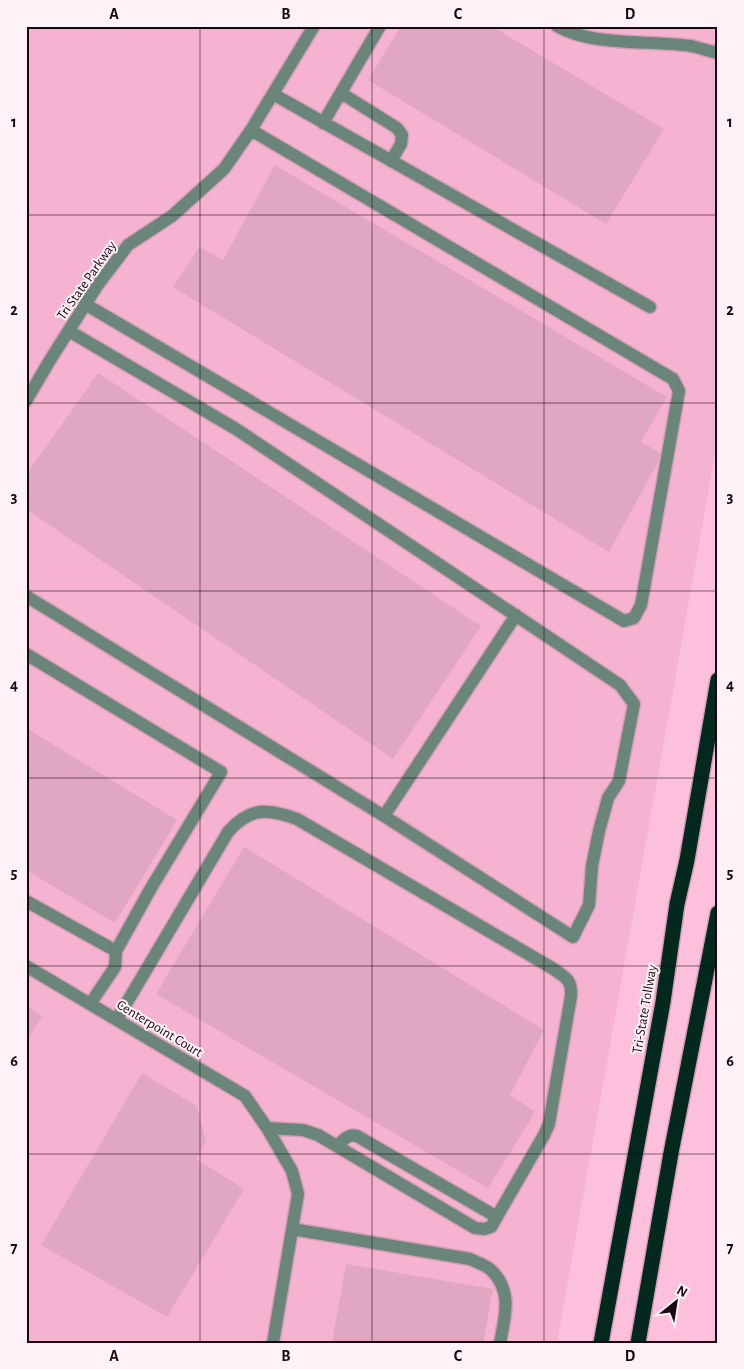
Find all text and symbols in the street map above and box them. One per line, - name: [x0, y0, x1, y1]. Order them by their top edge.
- text: A: [109, 6, 119, 22]
- text: B: [281, 6, 291, 22]
- text: C: [454, 6, 463, 22]
- text: D: [625, 6, 636, 22]
- text: 1: [11, 114, 17, 130]
- text: 1: [727, 114, 733, 130]
- street label: Tri State Parkway: [55, 239, 119, 322]
- text: 2: [10, 302, 18, 318]
- text: 2: [726, 302, 734, 318]
- text: 3: [11, 489, 18, 505]
- text: 3: [727, 489, 734, 505]
- text: 4: [10, 677, 18, 693]
- text: 4: [726, 677, 734, 693]
- text: 5: [11, 865, 18, 881]
- text: 5: [727, 865, 734, 881]
- street label: Tri-State Tollway: [630, 964, 660, 1055]
- street label: Centerpoint Court: [114, 998, 205, 1060]
- text: 6: [10, 1053, 18, 1069]
- text: 6: [726, 1053, 734, 1069]
- text: 7: [11, 1240, 18, 1256]
- text: 7: [727, 1240, 734, 1256]
- north arrow: [652, 1276, 702, 1326]
- text: N: [674, 1283, 690, 1300]
- text: A: [109, 1348, 119, 1364]
- text: B: [281, 1348, 291, 1364]
- text: C: [454, 1348, 463, 1364]
- text: D: [625, 1348, 636, 1364]

